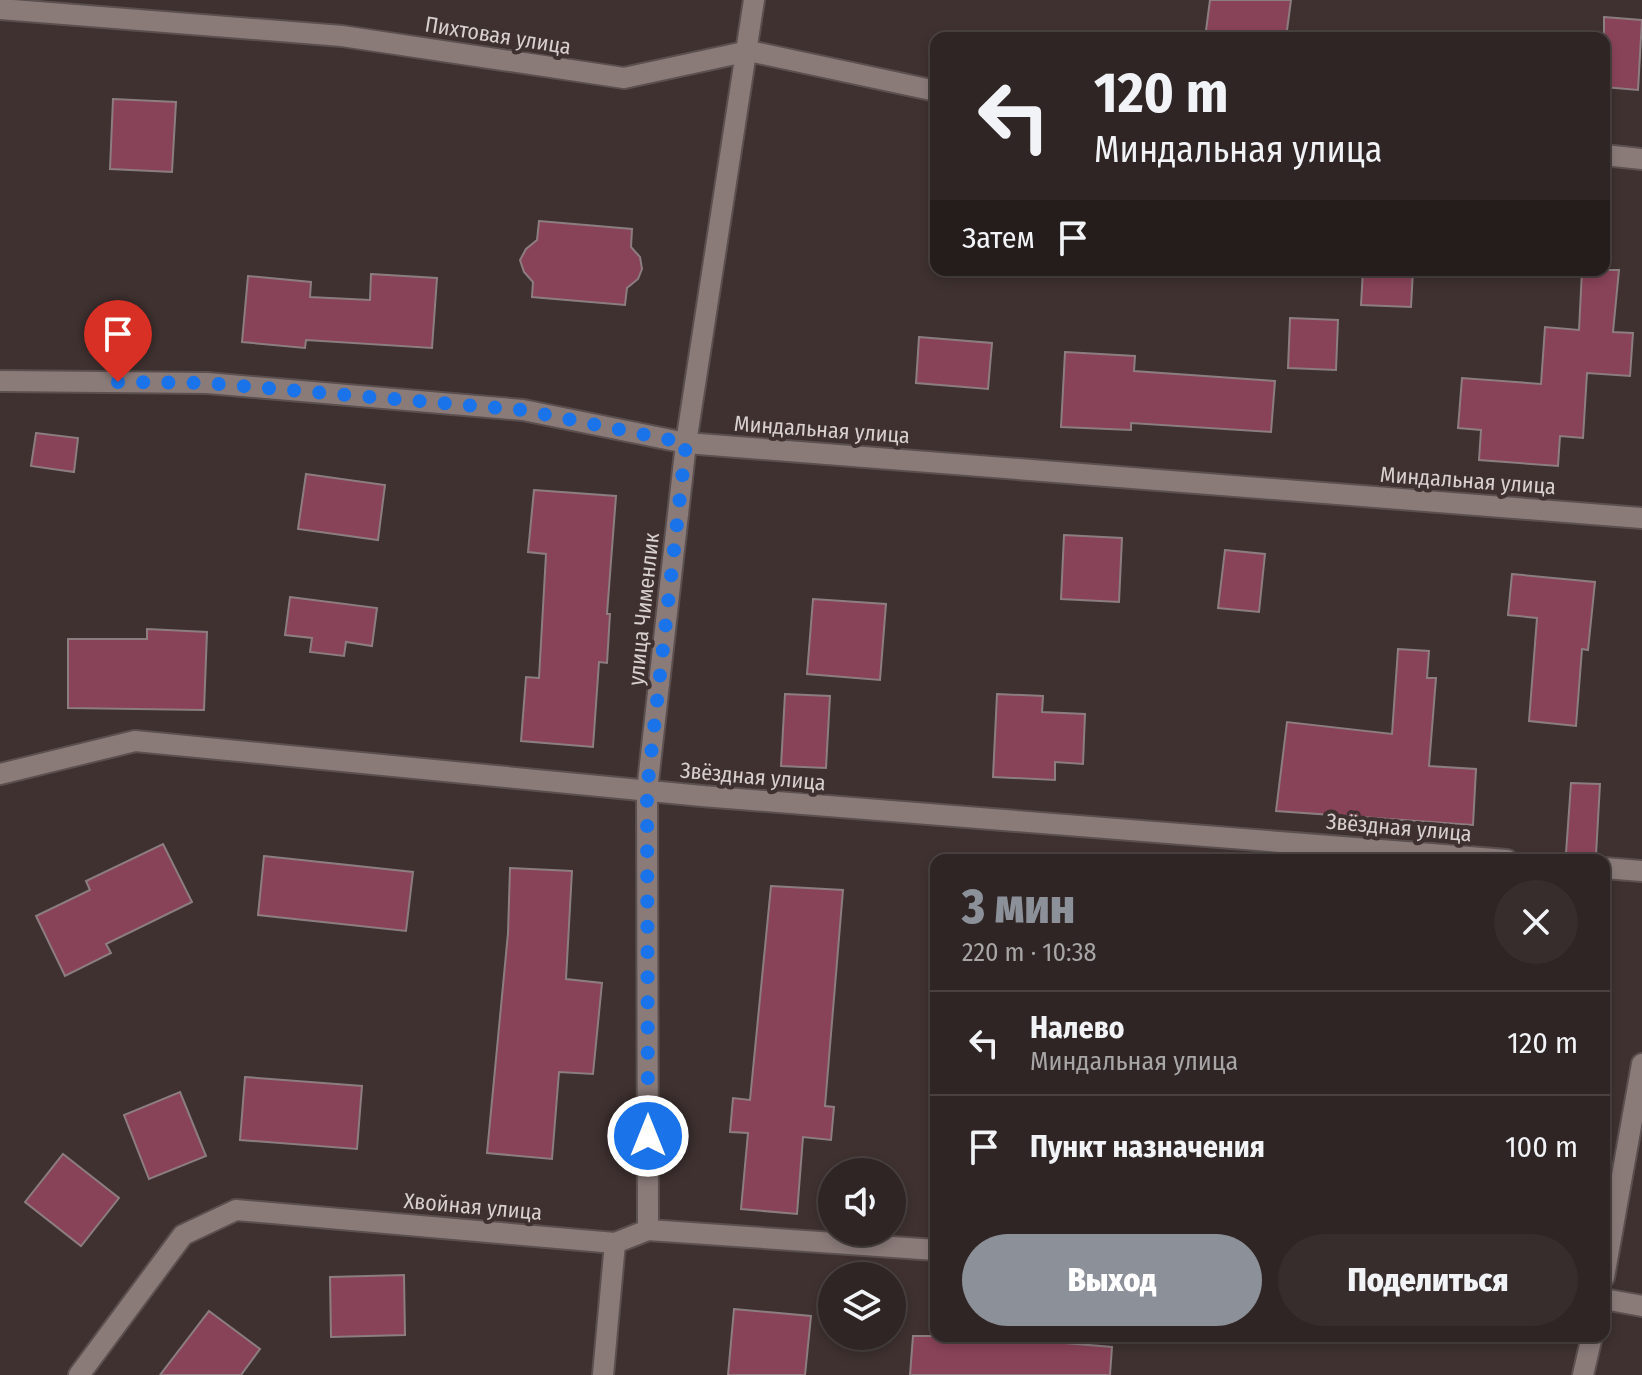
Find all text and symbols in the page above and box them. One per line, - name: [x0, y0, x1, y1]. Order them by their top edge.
- street label: Пихтовая улица: [423, 11, 573, 60]
- text: 120 m: [1094, 60, 1229, 127]
- icon: left: [962, 64, 1066, 168]
- text: Миндальная улица: [1094, 128, 1382, 172]
- icon: arrive: [1051, 216, 1095, 260]
- text: Затем: [962, 220, 1035, 256]
- pin: [84, 300, 152, 382]
- icon: arrive: [96, 312, 140, 356]
- street label: Миндальная улица: [733, 410, 911, 449]
- street label: Миндальная улица: [1379, 461, 1557, 500]
- street label: улица Чименлик: [622, 531, 665, 687]
- street label: Звёздная улица: [679, 757, 827, 796]
- street label: Звёздная улица: [1325, 808, 1473, 847]
- text: 3 мин: [962, 878, 1075, 936]
- button: close: [1494, 880, 1578, 964]
- text: 220 m · 10:38: [962, 937, 1096, 968]
- text: Налево: [1030, 1010, 1125, 1046]
- icon: left: [962, 1021, 1006, 1065]
- text: 120 m: [1507, 1025, 1578, 1061]
- text: Миндальная улица: [1030, 1046, 1238, 1077]
- position arrow: [606, 1094, 690, 1178]
- icon: arrive: [962, 1125, 1006, 1169]
- text: Пункт назначения: [1030, 1129, 1265, 1165]
- text: 100 m: [1505, 1129, 1578, 1165]
- map controls: [818, 1158, 906, 1350]
- button: sound: [818, 1158, 906, 1246]
- street label: Хвойная улица: [403, 1187, 543, 1226]
- button: Выход: [962, 1234, 1262, 1326]
- button: Поделиться: [1278, 1234, 1578, 1326]
- button: layers: [818, 1262, 906, 1350]

